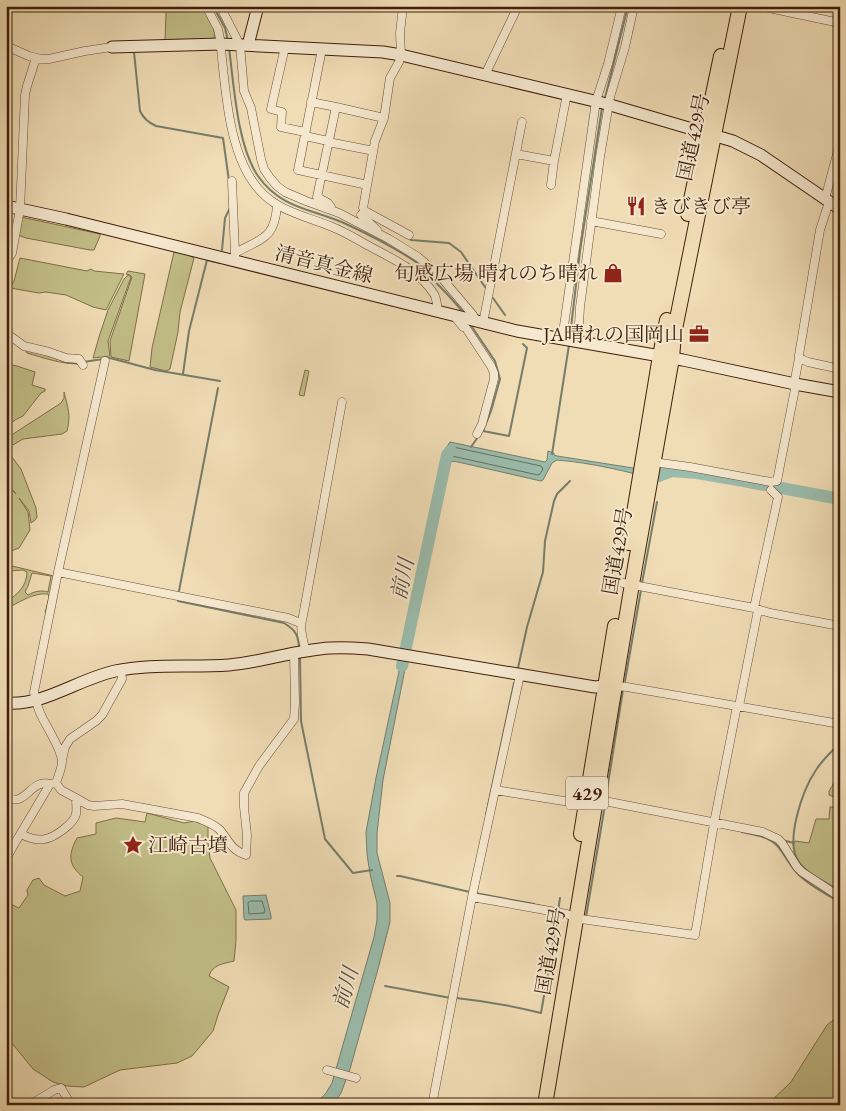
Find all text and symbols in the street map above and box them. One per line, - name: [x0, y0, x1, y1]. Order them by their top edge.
- street label: 国道429号: [671, 91, 715, 183]
- place label: きびきび亭: [651, 193, 751, 219]
- restaurant icon: きびきび亭: [625, 195, 647, 217]
- street label: 清音真金線: [272, 239, 376, 289]
- place label: 旬感広場 晴れのち晴れ: [394, 260, 598, 286]
- shop icon: 旬感広場 晴れのち晴れ: [602, 262, 624, 284]
- place label: JA晴れの国岡山: [541, 321, 684, 347]
- office icon: JA晴れの国岡山: [688, 323, 710, 345]
- street label: 国道429号: [596, 505, 638, 597]
- water label: 前川: [384, 554, 420, 602]
- road number: 429: [566, 776, 608, 810]
- place label: 江崎古墳: [148, 832, 228, 858]
- place icon: 江崎古墳: [122, 834, 144, 856]
- street label: 国道429号: [529, 905, 571, 997]
- water label: 前川: [326, 962, 364, 1012]

